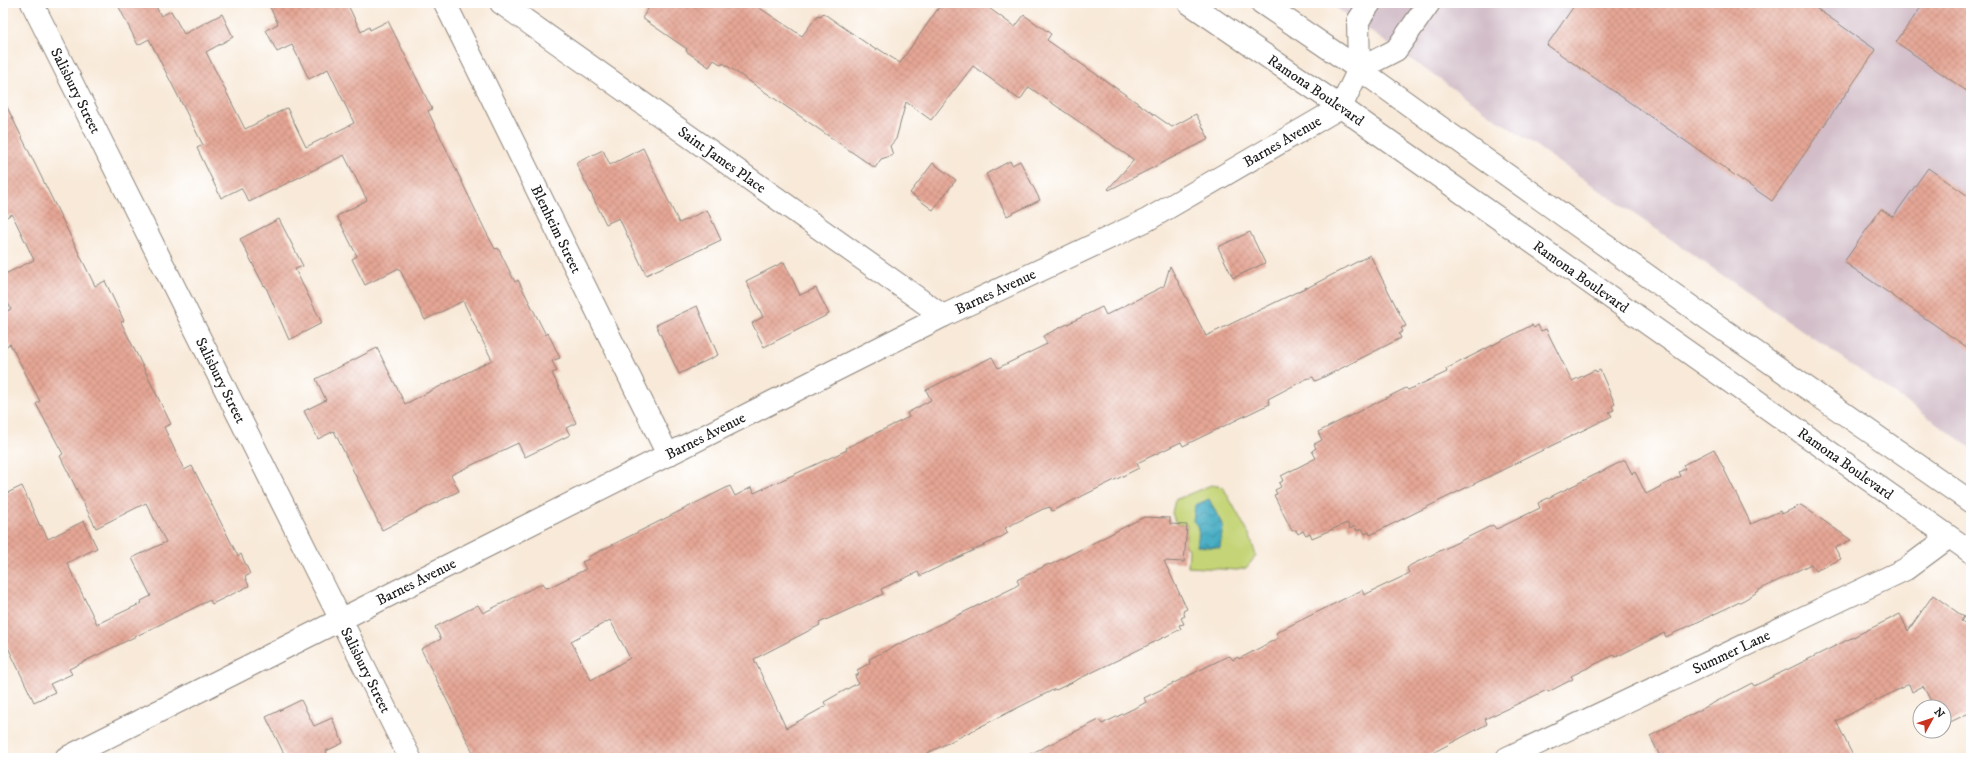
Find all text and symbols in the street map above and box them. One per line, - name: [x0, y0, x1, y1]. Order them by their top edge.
- street label: Salisbury Street: [46, 45, 105, 137]
- street label: Ramona Boulevard: [1264, 51, 1368, 131]
- street label: Barnes Avenue: [1240, 112, 1325, 172]
- street label: Saint James Place: [674, 122, 770, 198]
- street label: Blenheim Street: [526, 182, 586, 277]
- street label: Ramona Boulevard: [1529, 237, 1633, 318]
- street label: Barnes Avenue: [952, 265, 1039, 319]
- street label: Salisbury Street: [191, 335, 250, 427]
- street label: Barnes Avenue: [662, 408, 749, 464]
- street label: Ramona Boulevard: [1794, 423, 1897, 505]
- street label: Barnes Avenue: [373, 554, 459, 610]
- street label: Salisbury Street: [336, 624, 395, 716]
- street label: Summer Lane: [1689, 626, 1773, 679]
- north arrow: [1912, 699, 1952, 739]
- text: N: [1931, 705, 1947, 721]

